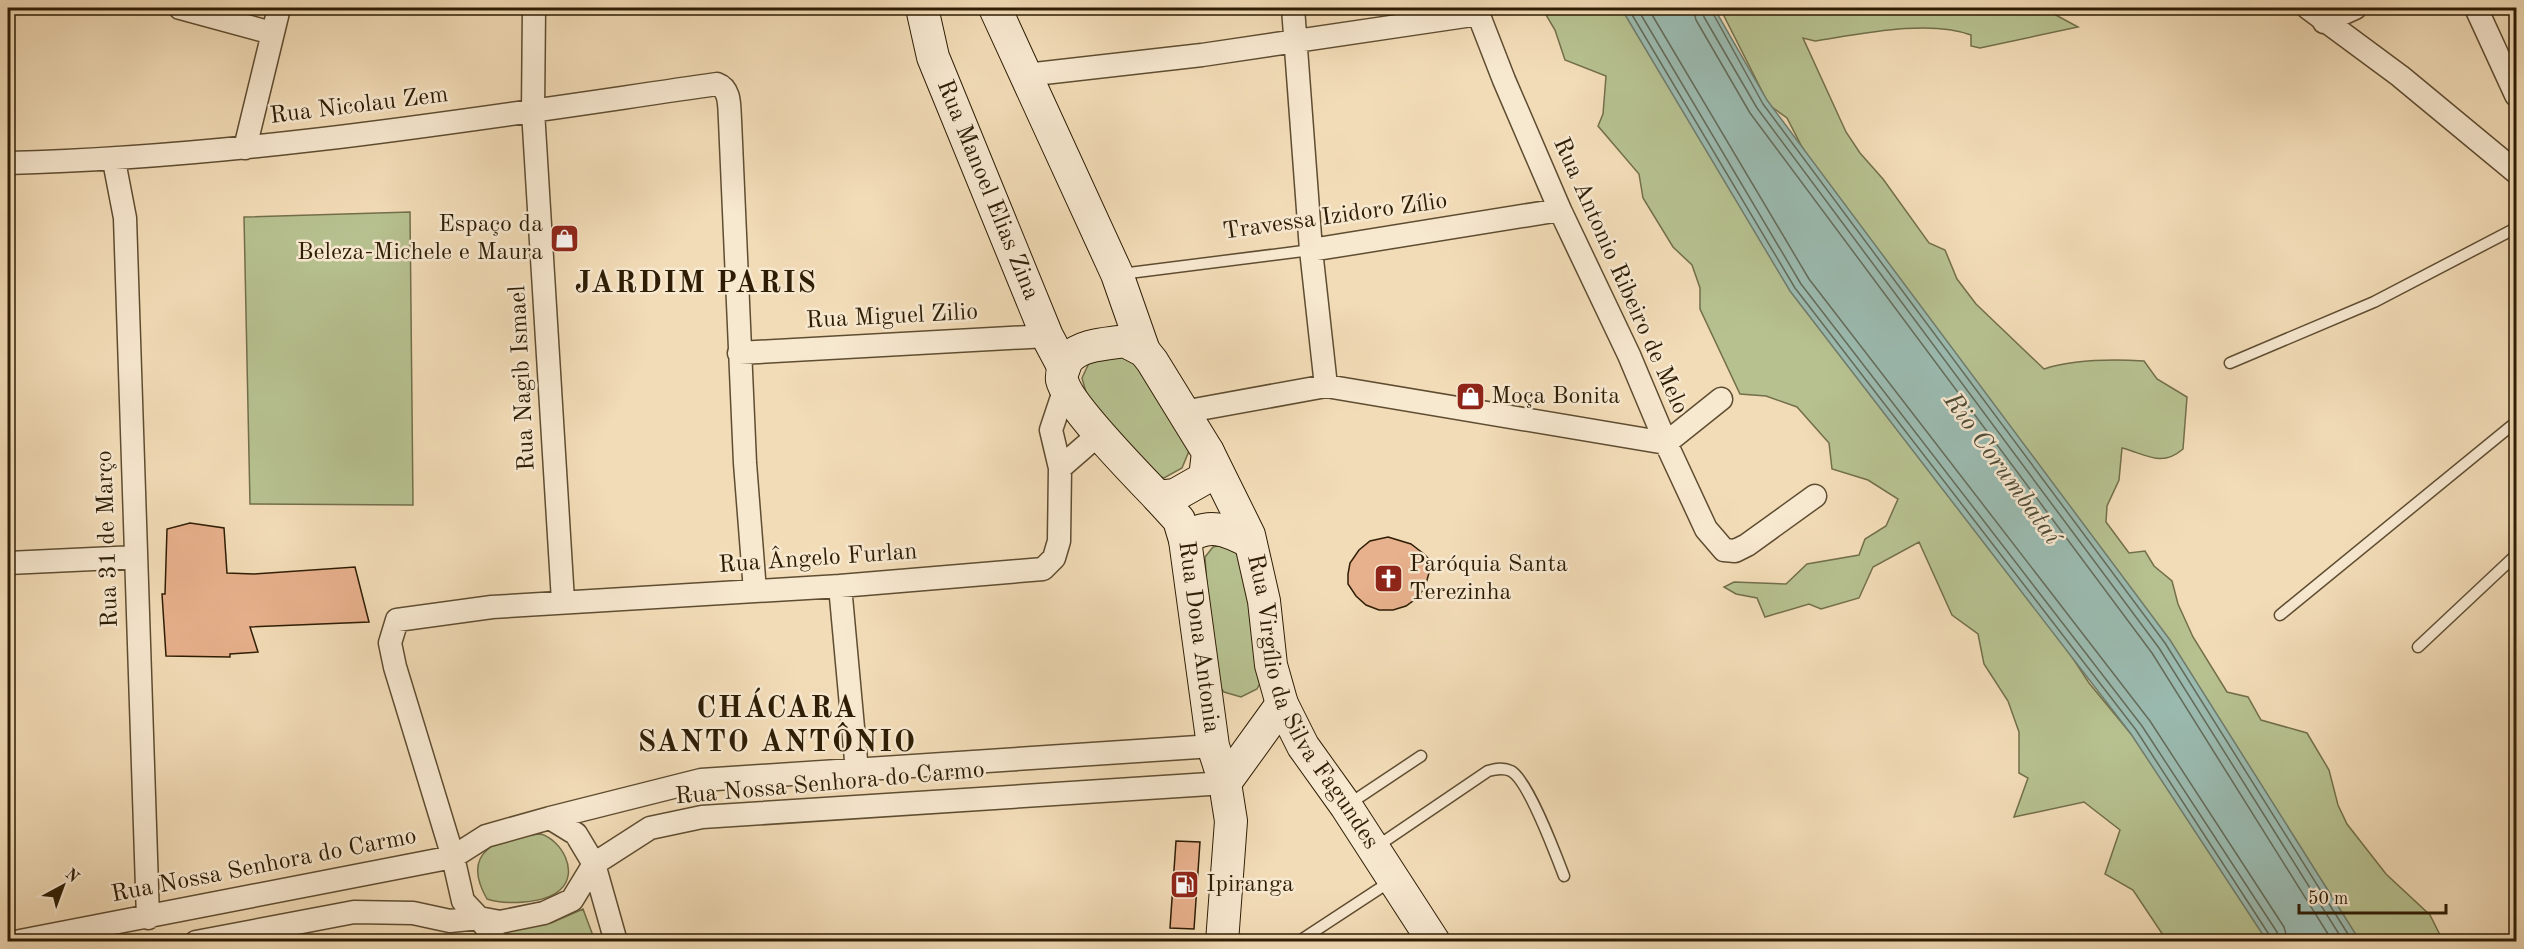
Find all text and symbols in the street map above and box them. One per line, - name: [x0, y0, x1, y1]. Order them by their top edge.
- street label: Rua Manoel Elias Zina: [932, 77, 1043, 304]
- street label: Rua Nicolau Zem: [268, 83, 450, 129]
- street label: Rua Antonio Ribeiro de Melo: [1548, 134, 1692, 418]
- street label: Travessa Izidoro Zílio: [1221, 189, 1449, 245]
- place label: Espaço da Beleza-Michele e Maura: [297, 213, 543, 265]
- shop icon: Espaço da Beleza-Michele e Maura: [548, 223, 580, 255]
- district label: JARDIM PARIS: [575, 269, 817, 299]
- street label: Rua Nagib Ismael: [506, 285, 540, 471]
- street label: Rua Miguel Zilio: [805, 301, 979, 333]
- shop icon: Moça Bonita: [1454, 381, 1486, 413]
- place label: Moça Bonita: [1491, 385, 1620, 409]
- water label: Rio Corumbataí: [1938, 388, 2067, 552]
- street label: Rua 31 de Março: [93, 450, 123, 628]
- street label: Rua Ângelo Furlan: [718, 536, 918, 578]
- street label: Rua Dona Antonia: [1173, 539, 1223, 735]
- street label: Rua Virgílio da Silva Fagundes: [1242, 552, 1383, 854]
- place label: Paróquia Santa Terezinha: [1409, 553, 1568, 605]
- church icon: Paróquia Santa Terezinha: [1372, 563, 1404, 595]
- district label: CHÁCARA SANTO ANTÔNIO: [637, 687, 917, 758]
- street label: Rua Nossa Senhora do Carmo: [674, 759, 986, 809]
- street label: Rua Nossa Senhora do Carmo: [109, 825, 419, 907]
- north arrow: [33, 856, 93, 916]
- text: N: [62, 866, 82, 887]
- fuel station icon: Ipiranga: [1169, 869, 1201, 901]
- place label: Ipiranga: [1206, 873, 1294, 897]
- scale bar: [2299, 877, 2446, 915]
- text: 50 m: [2308, 890, 2348, 908]

